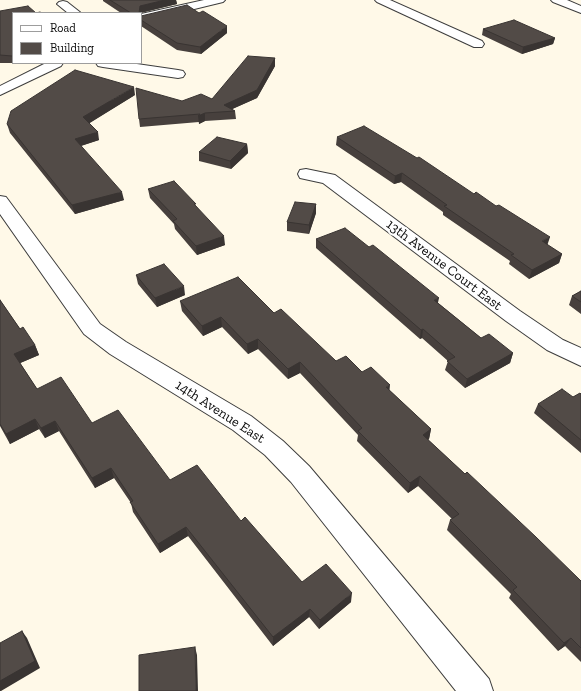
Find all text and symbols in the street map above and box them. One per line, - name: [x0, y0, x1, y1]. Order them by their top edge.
- legend: [12, 12, 142, 64]
- text: Road: [50, 21, 76, 35]
- text: Building: [50, 41, 94, 55]
- street label: 13th Avenue Court East: [383, 216, 505, 314]
- street label: 14th Avenue East: [172, 377, 268, 447]

